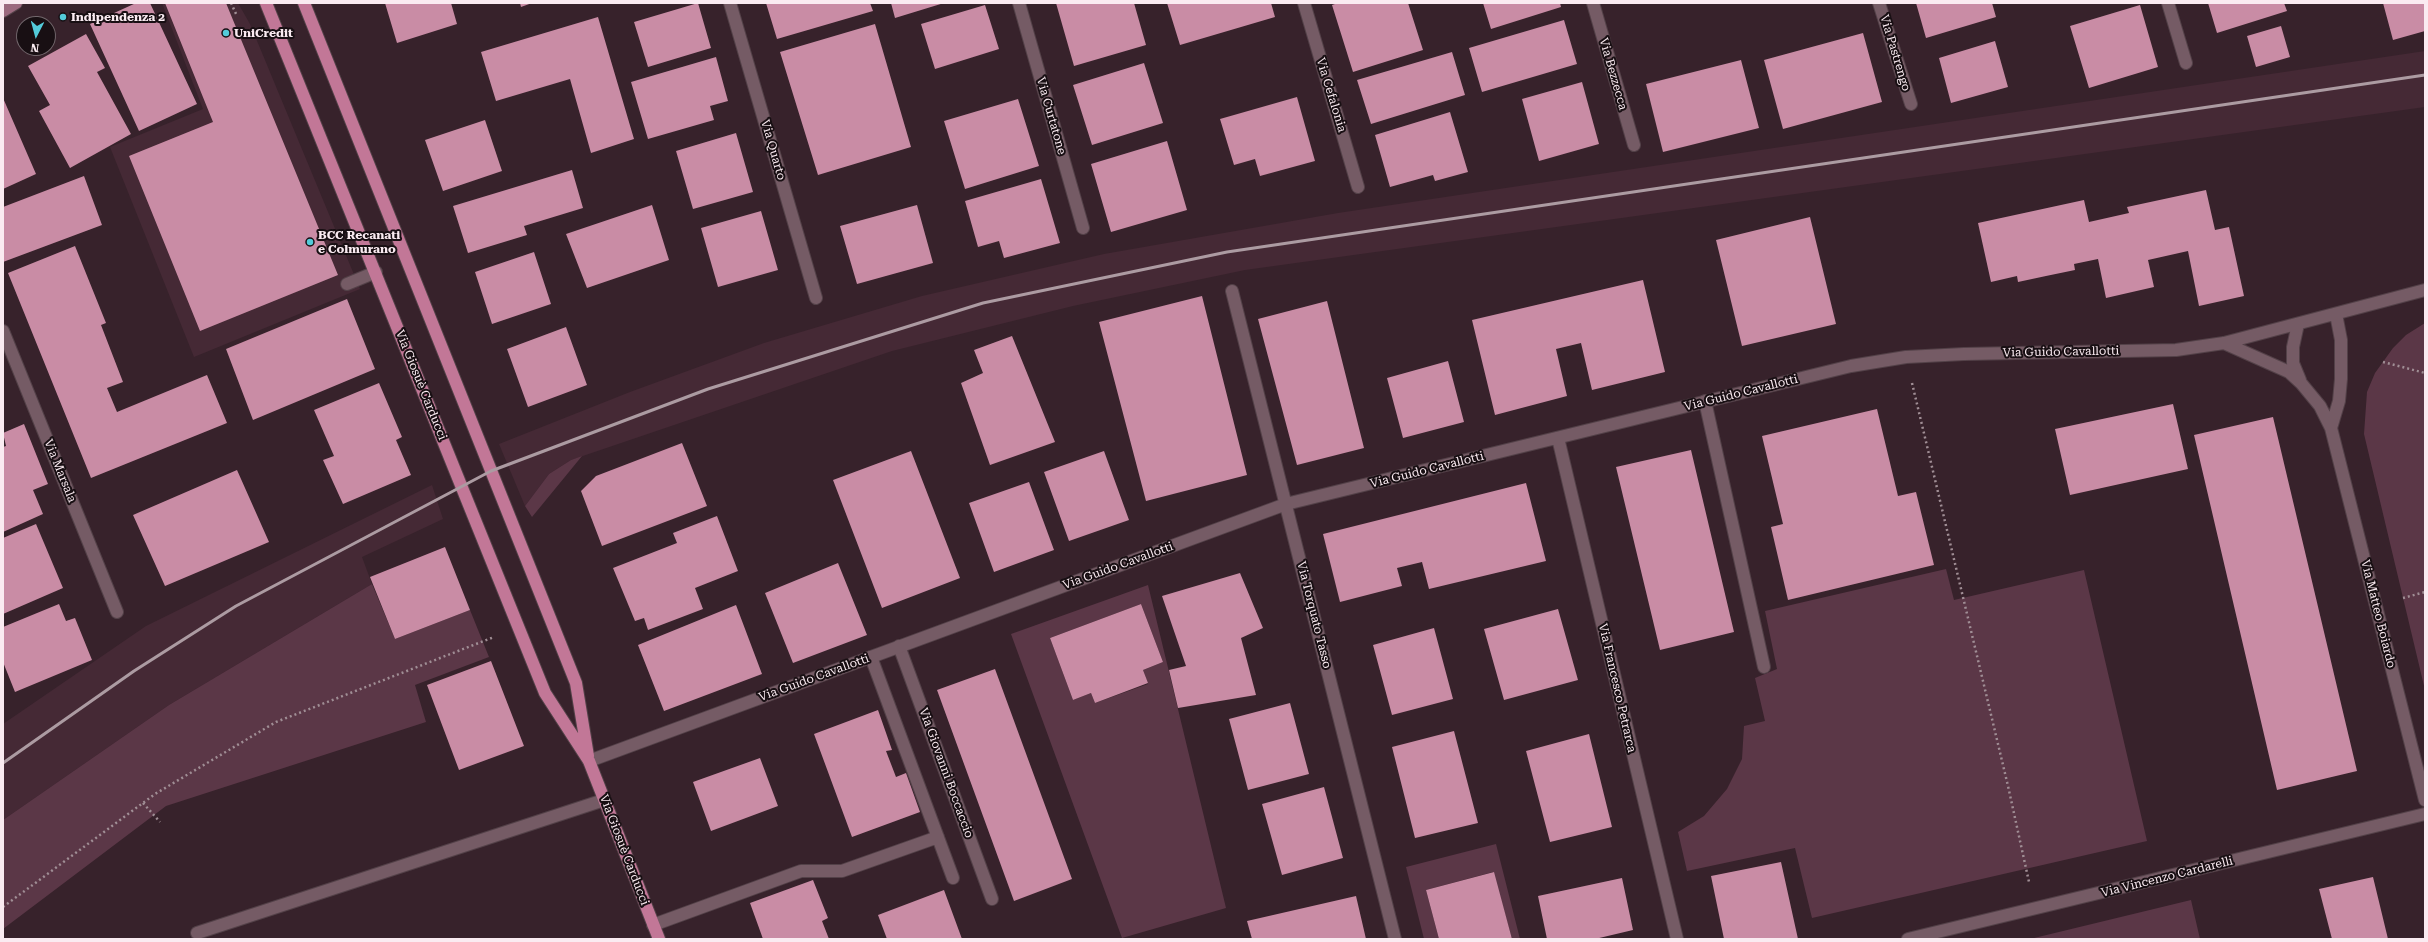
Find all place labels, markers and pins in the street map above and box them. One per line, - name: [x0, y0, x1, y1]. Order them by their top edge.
- place label: Indipendenza 2: [71, 10, 165, 24]
- marker: Indipendenza 2: [58, 12, 68, 22]
- place label: UniCredit: [234, 26, 293, 40]
- marker: UniCredit: [221, 28, 231, 38]
- place label: BCC Recanati e Colmurano: [318, 228, 400, 256]
- marker: BCC Recanati e Colmurano: [305, 237, 315, 247]

